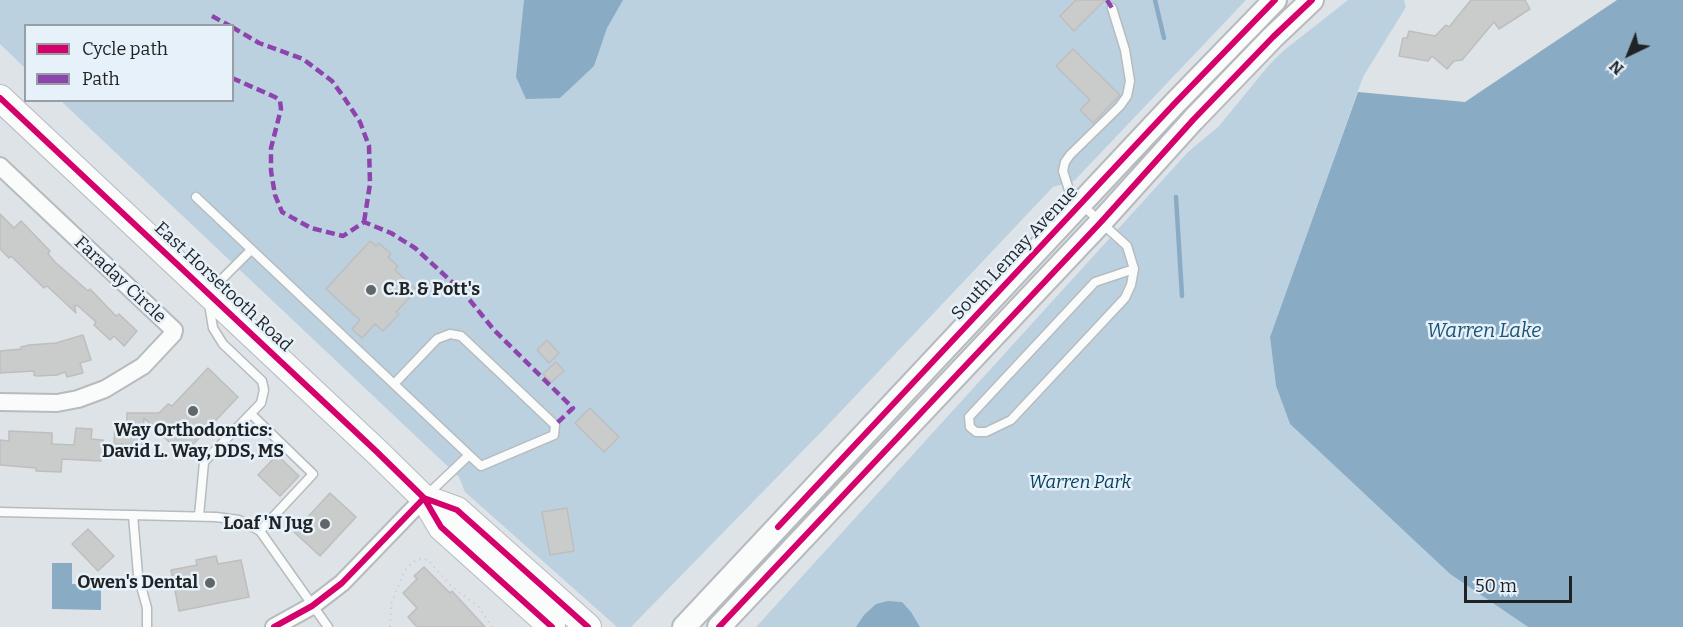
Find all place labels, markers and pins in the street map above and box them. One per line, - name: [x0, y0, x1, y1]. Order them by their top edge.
- place label: C.B. & Pott's: [383, 279, 480, 301]
- marker: C.B. & Pott's: [364, 283, 378, 297]
- marker: Way Orthodontics: David L. Way, DDS, MS: [186, 404, 200, 418]
- place label: Way Orthodontics: David L. Way, DDS, MS: [102, 420, 284, 462]
- place label: Loaf 'N Jug: [223, 513, 313, 535]
- marker: Loaf 'N Jug: [318, 517, 332, 531]
- place label: Owen's Dental: [77, 572, 198, 594]
- marker: Owen's Dental: [203, 576, 217, 590]

